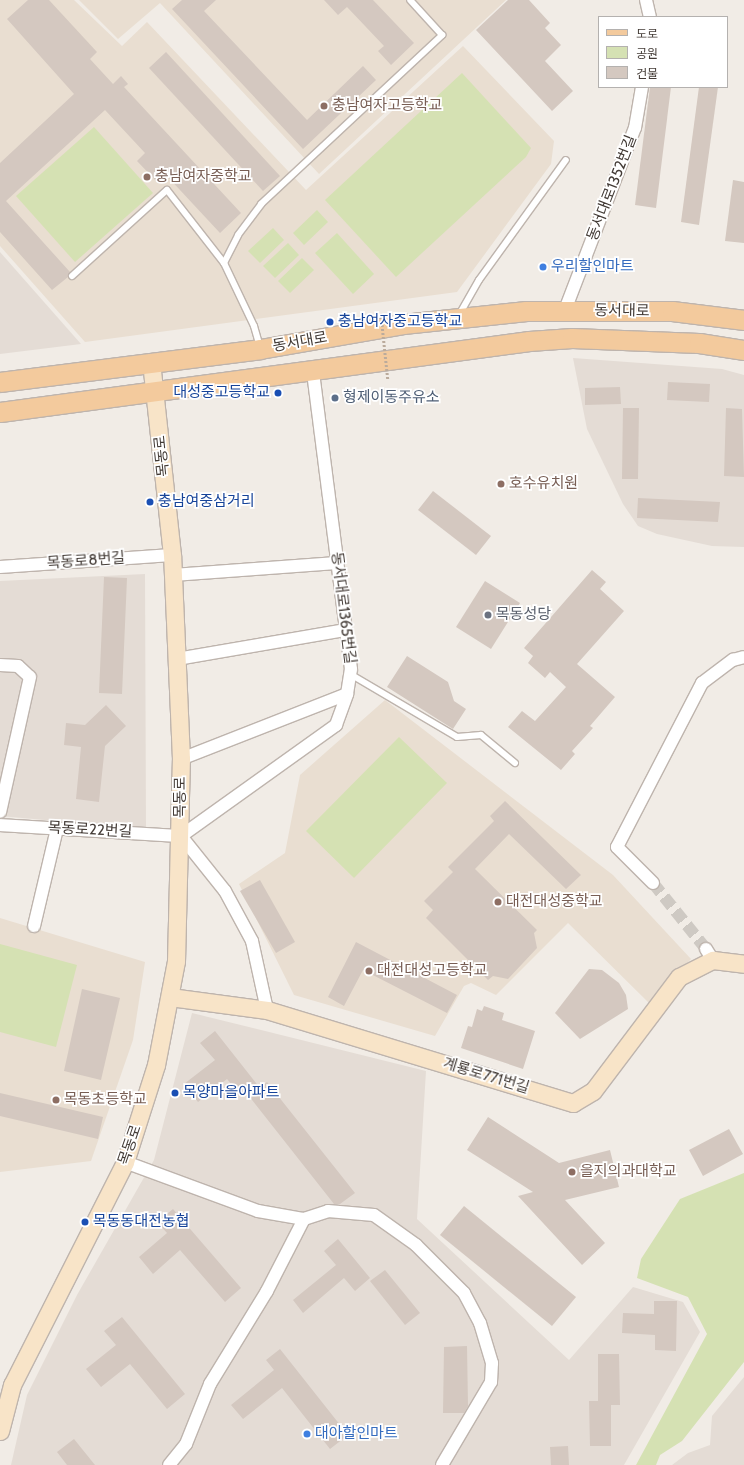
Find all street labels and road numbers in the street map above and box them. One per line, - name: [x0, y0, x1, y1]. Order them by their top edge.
- street label: 동서대로1352번길: [584, 133, 640, 243]
- street label: 동서대로: [594, 302, 650, 320]
- street label: 동서대로: [271, 328, 329, 356]
- street label: 목동로: [151, 434, 173, 478]
- street label: 목동로8번길: [46, 549, 126, 573]
- street label: 동서대로1365번길: [327, 551, 359, 665]
- street label: 목동로: [172, 776, 190, 818]
- street label: 목동로22번길: [47, 819, 133, 841]
- street label: 계룡로771번길: [441, 1054, 531, 1098]
- street label: 목동로: [115, 1122, 145, 1168]

